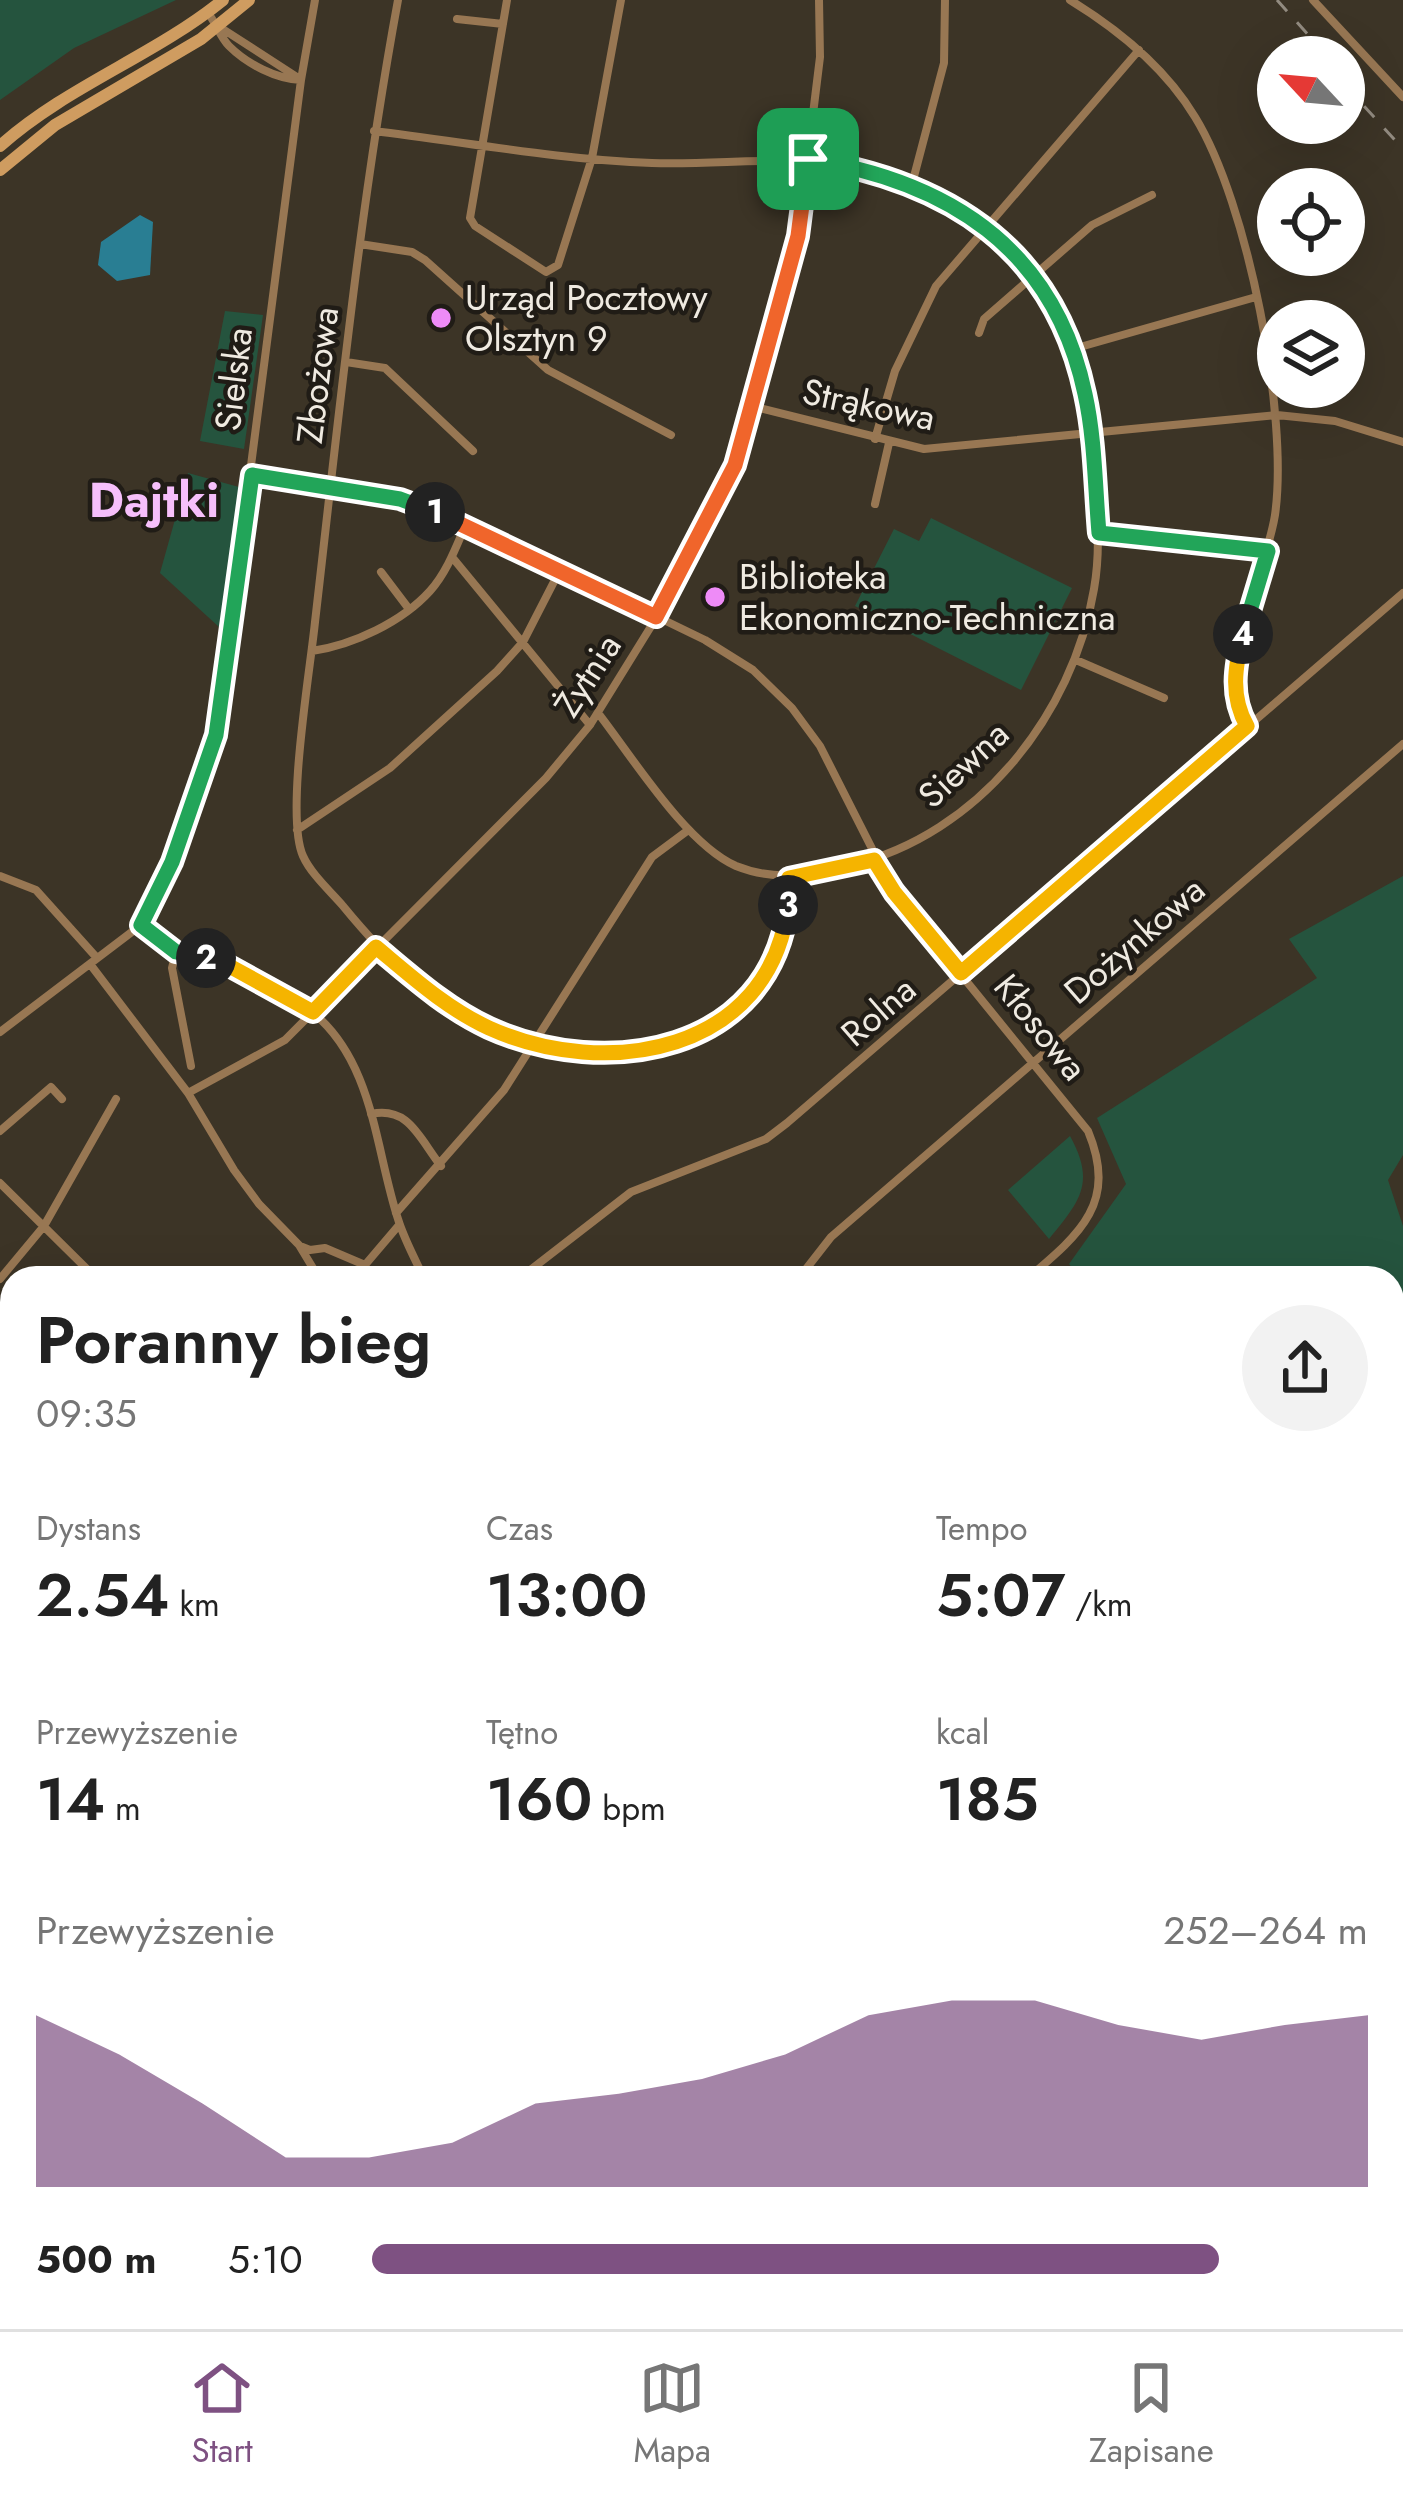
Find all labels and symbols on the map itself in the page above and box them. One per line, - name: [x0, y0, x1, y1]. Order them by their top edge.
- north arrow: [1257, 36, 1365, 144]
- pin: [757, 108, 859, 210]
- place label: Urząd Pocztowy Olsztyn 9: [465, 271, 708, 364]
- street label: Zbożowa: [283, 304, 351, 446]
- marker: Urząd Pocztowy Olsztyn 9: [428, 305, 454, 331]
- street label: Sielska: [201, 324, 265, 434]
- street label: Strąkowa: [798, 365, 940, 443]
- district label: Dajtki: [89, 466, 219, 535]
- pin: 1: [405, 482, 465, 542]
- place label: Biblioteka Ekonomiczno-Techniczna: [739, 550, 1116, 643]
- marker: Biblioteka Ekonomiczno-Techniczna: [702, 584, 728, 610]
- pin: 4: [1213, 604, 1273, 664]
- street label: Żytnia: [541, 623, 633, 727]
- street label: Siewna: [906, 708, 1020, 820]
- street label: Dożynkowa: [1052, 864, 1216, 1016]
- pin: 3: [758, 875, 818, 935]
- pin: 2: [176, 928, 236, 988]
- street label: Kłosowa: [982, 963, 1100, 1091]
- street label: Rolna: [829, 964, 927, 1058]

